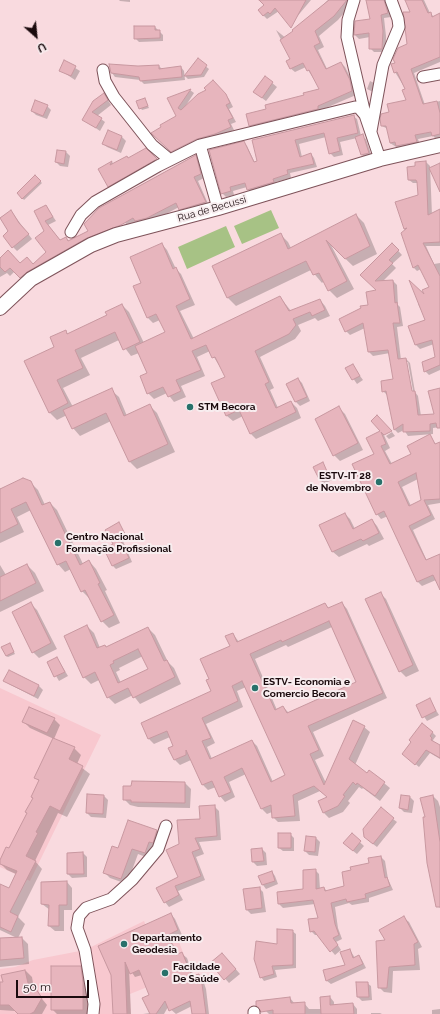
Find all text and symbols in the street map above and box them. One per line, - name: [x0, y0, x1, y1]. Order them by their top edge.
- north arrow: [16, 16, 56, 56]
- text: U: [35, 39, 48, 55]
- street label: Rua de Becussi: [176, 193, 248, 225]
- place label: STM Becora: [198, 401, 255, 413]
- marker: STM Becora: [185, 402, 195, 412]
- place label: ESTV-IT 28 de Novembro: [306, 470, 371, 494]
- marker: ESTV-IT 28 de Novembro: [374, 477, 384, 487]
- place label: Centro Nacional Formação Profissional: [66, 531, 171, 554]
- marker: Centro Nacional Formação Profissional: [53, 538, 63, 548]
- place label: ESTV- Economia e Comercio Becora: [263, 676, 350, 700]
- marker: ESTV- Economia e Comercio Becora: [250, 683, 260, 693]
- place label: Departamento Geodesia: [132, 932, 202, 956]
- marker: Departamento Geodesia: [119, 939, 129, 949]
- place label: Facildade De Saúde: [173, 961, 220, 984]
- marker: Facildade De Saúde: [160, 968, 170, 978]
- scale bar: [18, 972, 91, 998]
- text: 50 m: [23, 980, 51, 994]

